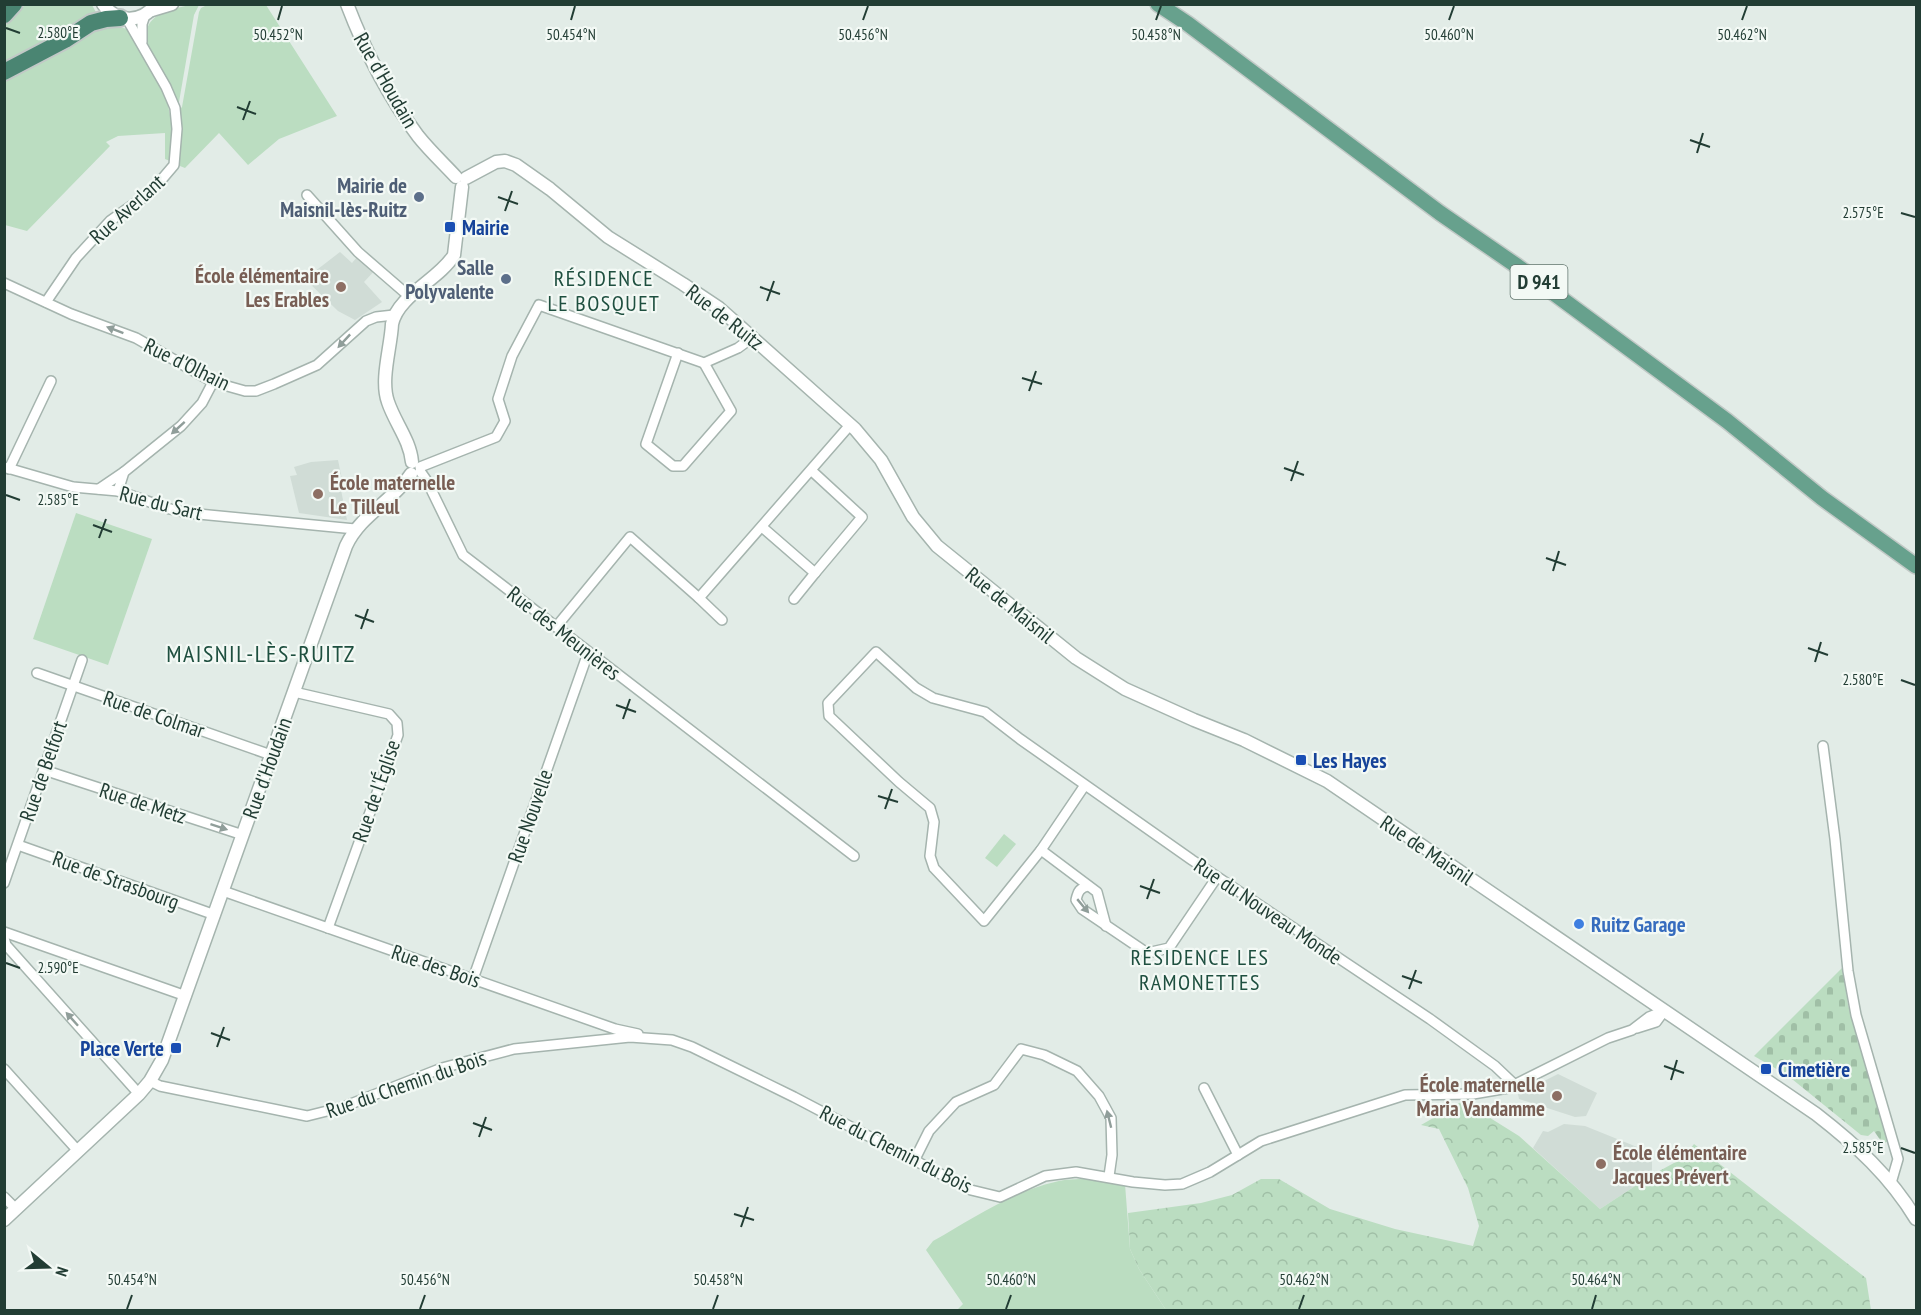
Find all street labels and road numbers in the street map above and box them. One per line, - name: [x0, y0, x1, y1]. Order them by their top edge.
- street label: Rue d'Houdain: [348, 27, 424, 133]
- street label: Rue Averlant: [84, 168, 170, 250]
- road number: D 941: [1510, 265, 1568, 299]
- street label: Rue de Ruitz: [681, 278, 769, 356]
- street label: Rue d'Olhain: [140, 332, 234, 396]
- street label: Rue du Sart: [117, 480, 205, 526]
- street label: Rue de Maisnil: [960, 561, 1060, 649]
- street label: Rue des Meunières: [502, 580, 626, 686]
- street label: Rue de Colmar: [100, 684, 208, 744]
- street label: Rue d'Houdain: [236, 714, 298, 822]
- street label: Rue de Belfort: [13, 717, 73, 825]
- street label: Rue de l'Église: [346, 736, 406, 846]
- street label: Rue Nouvelle: [501, 766, 559, 866]
- street label: Rue de Metz: [96, 776, 190, 830]
- street label: Rue de Maisnil: [1375, 809, 1479, 891]
- street label: Rue de Strasbourg: [49, 845, 183, 915]
- street label: Rue du Nouveau Monde: [1189, 852, 1347, 970]
- street label: Rue des Bois: [388, 938, 484, 994]
- street label: Rue du Chemin du Bois: [322, 1044, 490, 1124]
- street label: Rue du Chemin du Bois: [815, 1099, 977, 1199]

